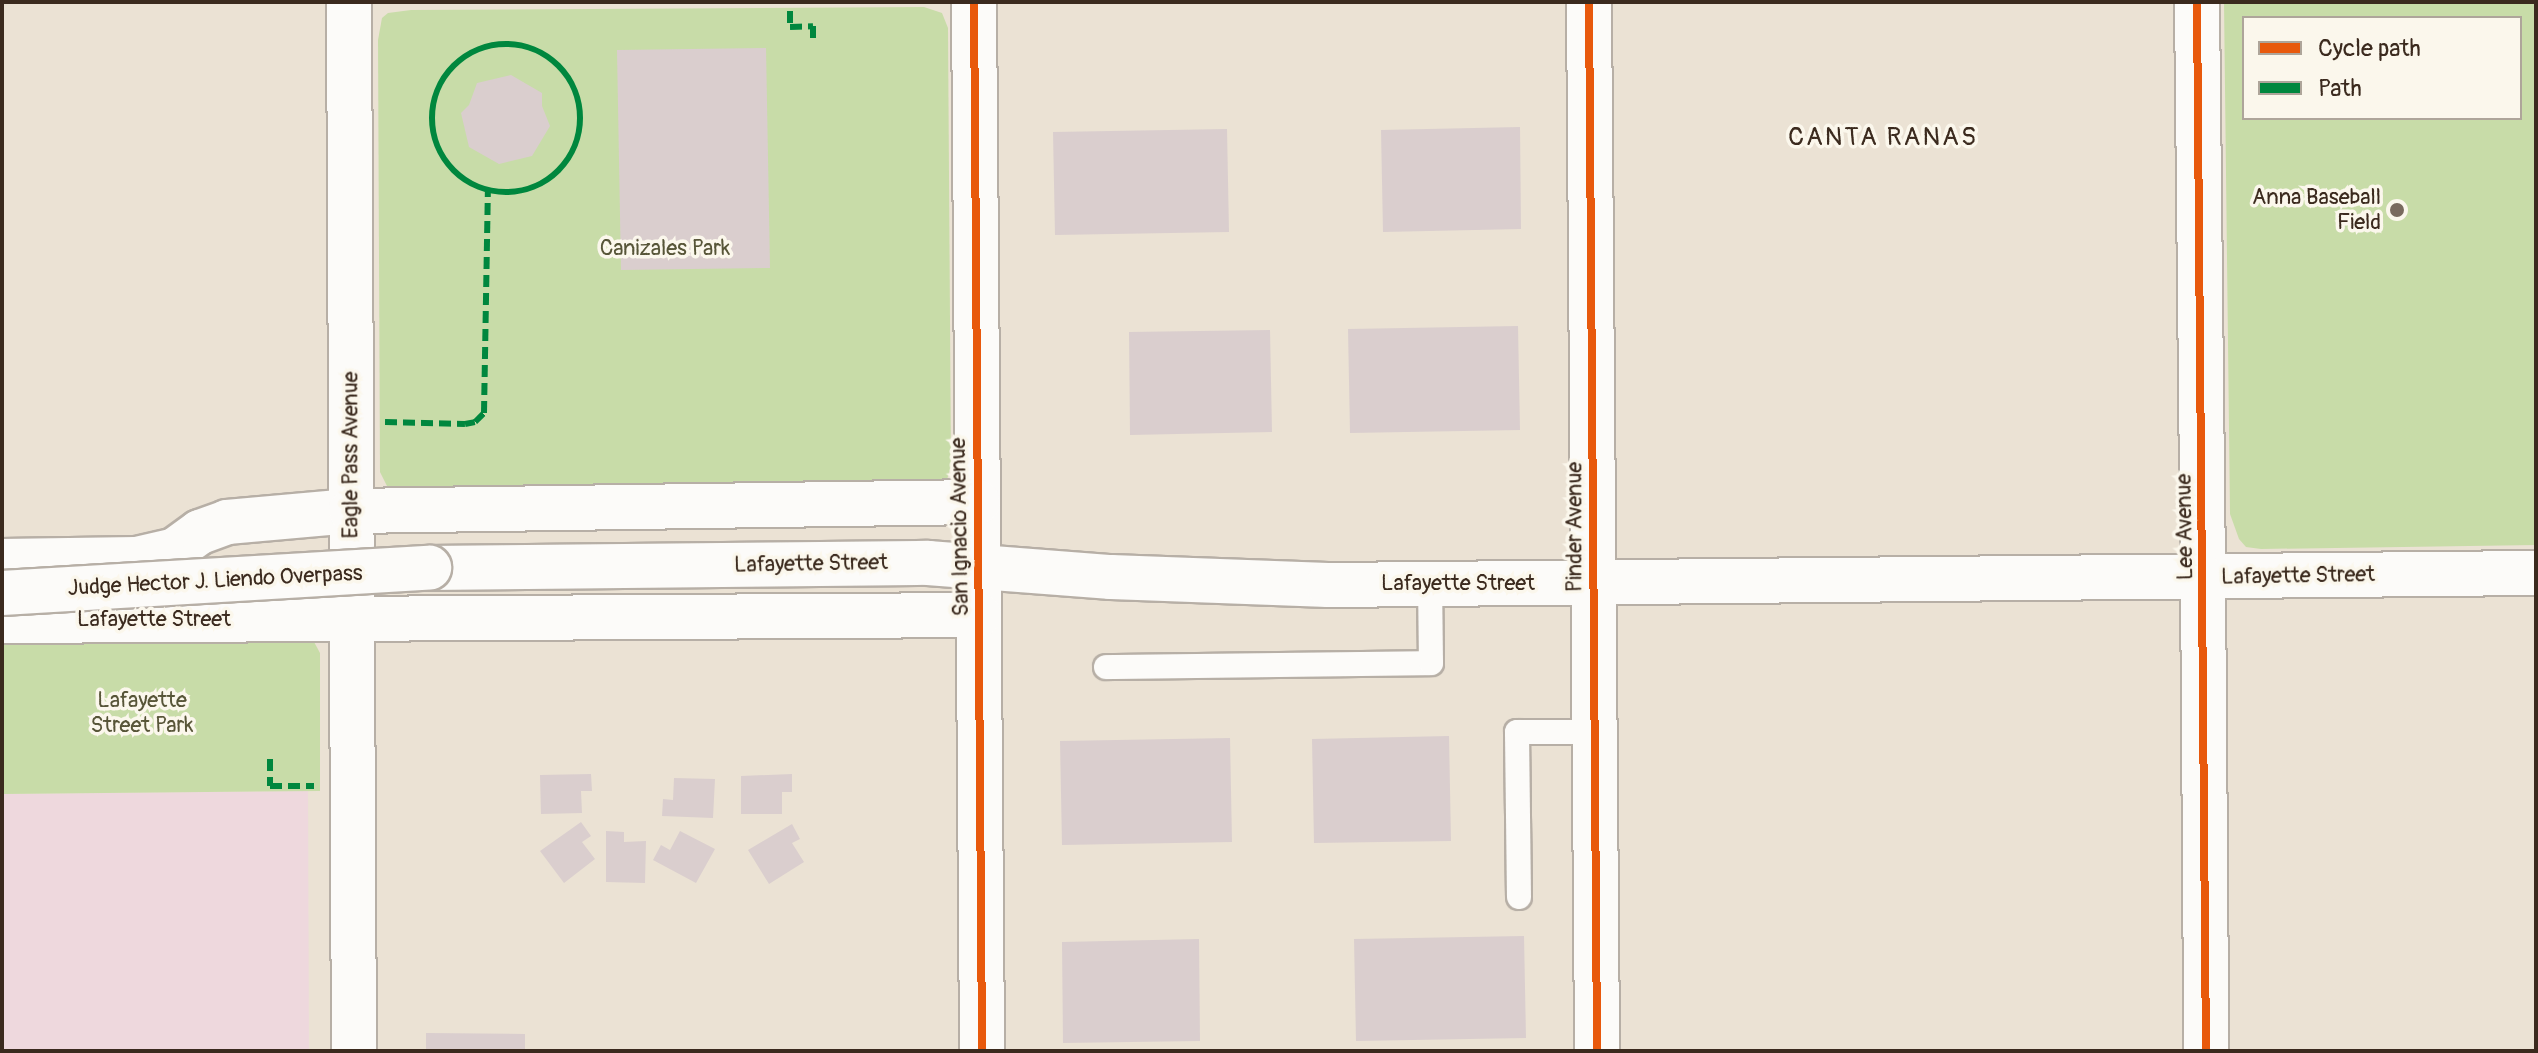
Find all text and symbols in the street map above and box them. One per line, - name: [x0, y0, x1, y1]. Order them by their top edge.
- legend: [2242, 16, 2522, 120]
- text: Cycle path: [2318, 34, 2421, 63]
- text: Path: [2318, 74, 2362, 103]
- district label: CANTA RANAS: [1788, 122, 1978, 154]
- place label: Anna Baseball Field: [2252, 184, 2381, 236]
- marker: Anna Baseball Field: [2388, 201, 2406, 219]
- park label: Canizales Park: [600, 236, 730, 262]
- street label: Eagle Pass Avenue: [338, 371, 364, 539]
- street label: San Ignacio Avenue: [945, 437, 975, 617]
- street label: Pinder Avenue: [1562, 462, 1588, 592]
- street label: Lee Avenue: [2171, 474, 2199, 580]
- street label: Lafayette Street: [734, 549, 888, 579]
- street label: Judge Hector J. Liendo Overpass: [67, 560, 363, 602]
- street label: Lafayette Street: [2221, 561, 2375, 591]
- street label: Lafayette Street: [1381, 571, 1535, 597]
- street label: Lafayette Street: [77, 607, 231, 633]
- park label: Lafayette Street Park: [91, 687, 193, 738]

